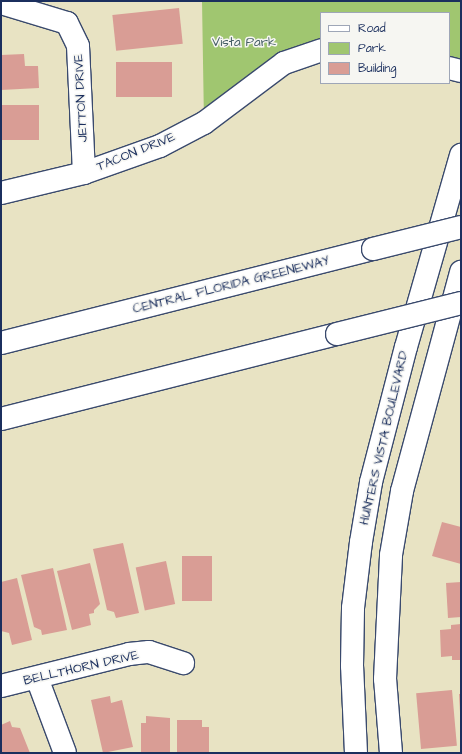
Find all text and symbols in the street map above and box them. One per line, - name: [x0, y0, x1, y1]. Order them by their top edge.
- legend: [320, 12, 450, 84]
- text: Road: [358, 20, 386, 37]
- park label: Vista Park: [212, 34, 276, 50]
- text: Park: [358, 40, 386, 57]
- street label: JETTON DRIVE: [71, 53, 91, 143]
- text: Building: [358, 60, 396, 77]
- street label: TACON DRIVE: [95, 129, 177, 175]
- street label: CENTRAL FLORIDA GREENEWAY: [131, 253, 331, 317]
- street label: HUNTERS VISTA BOULEVARD: [356, 349, 412, 527]
- street label: BELLTHORN DRIVE: [22, 647, 140, 689]

